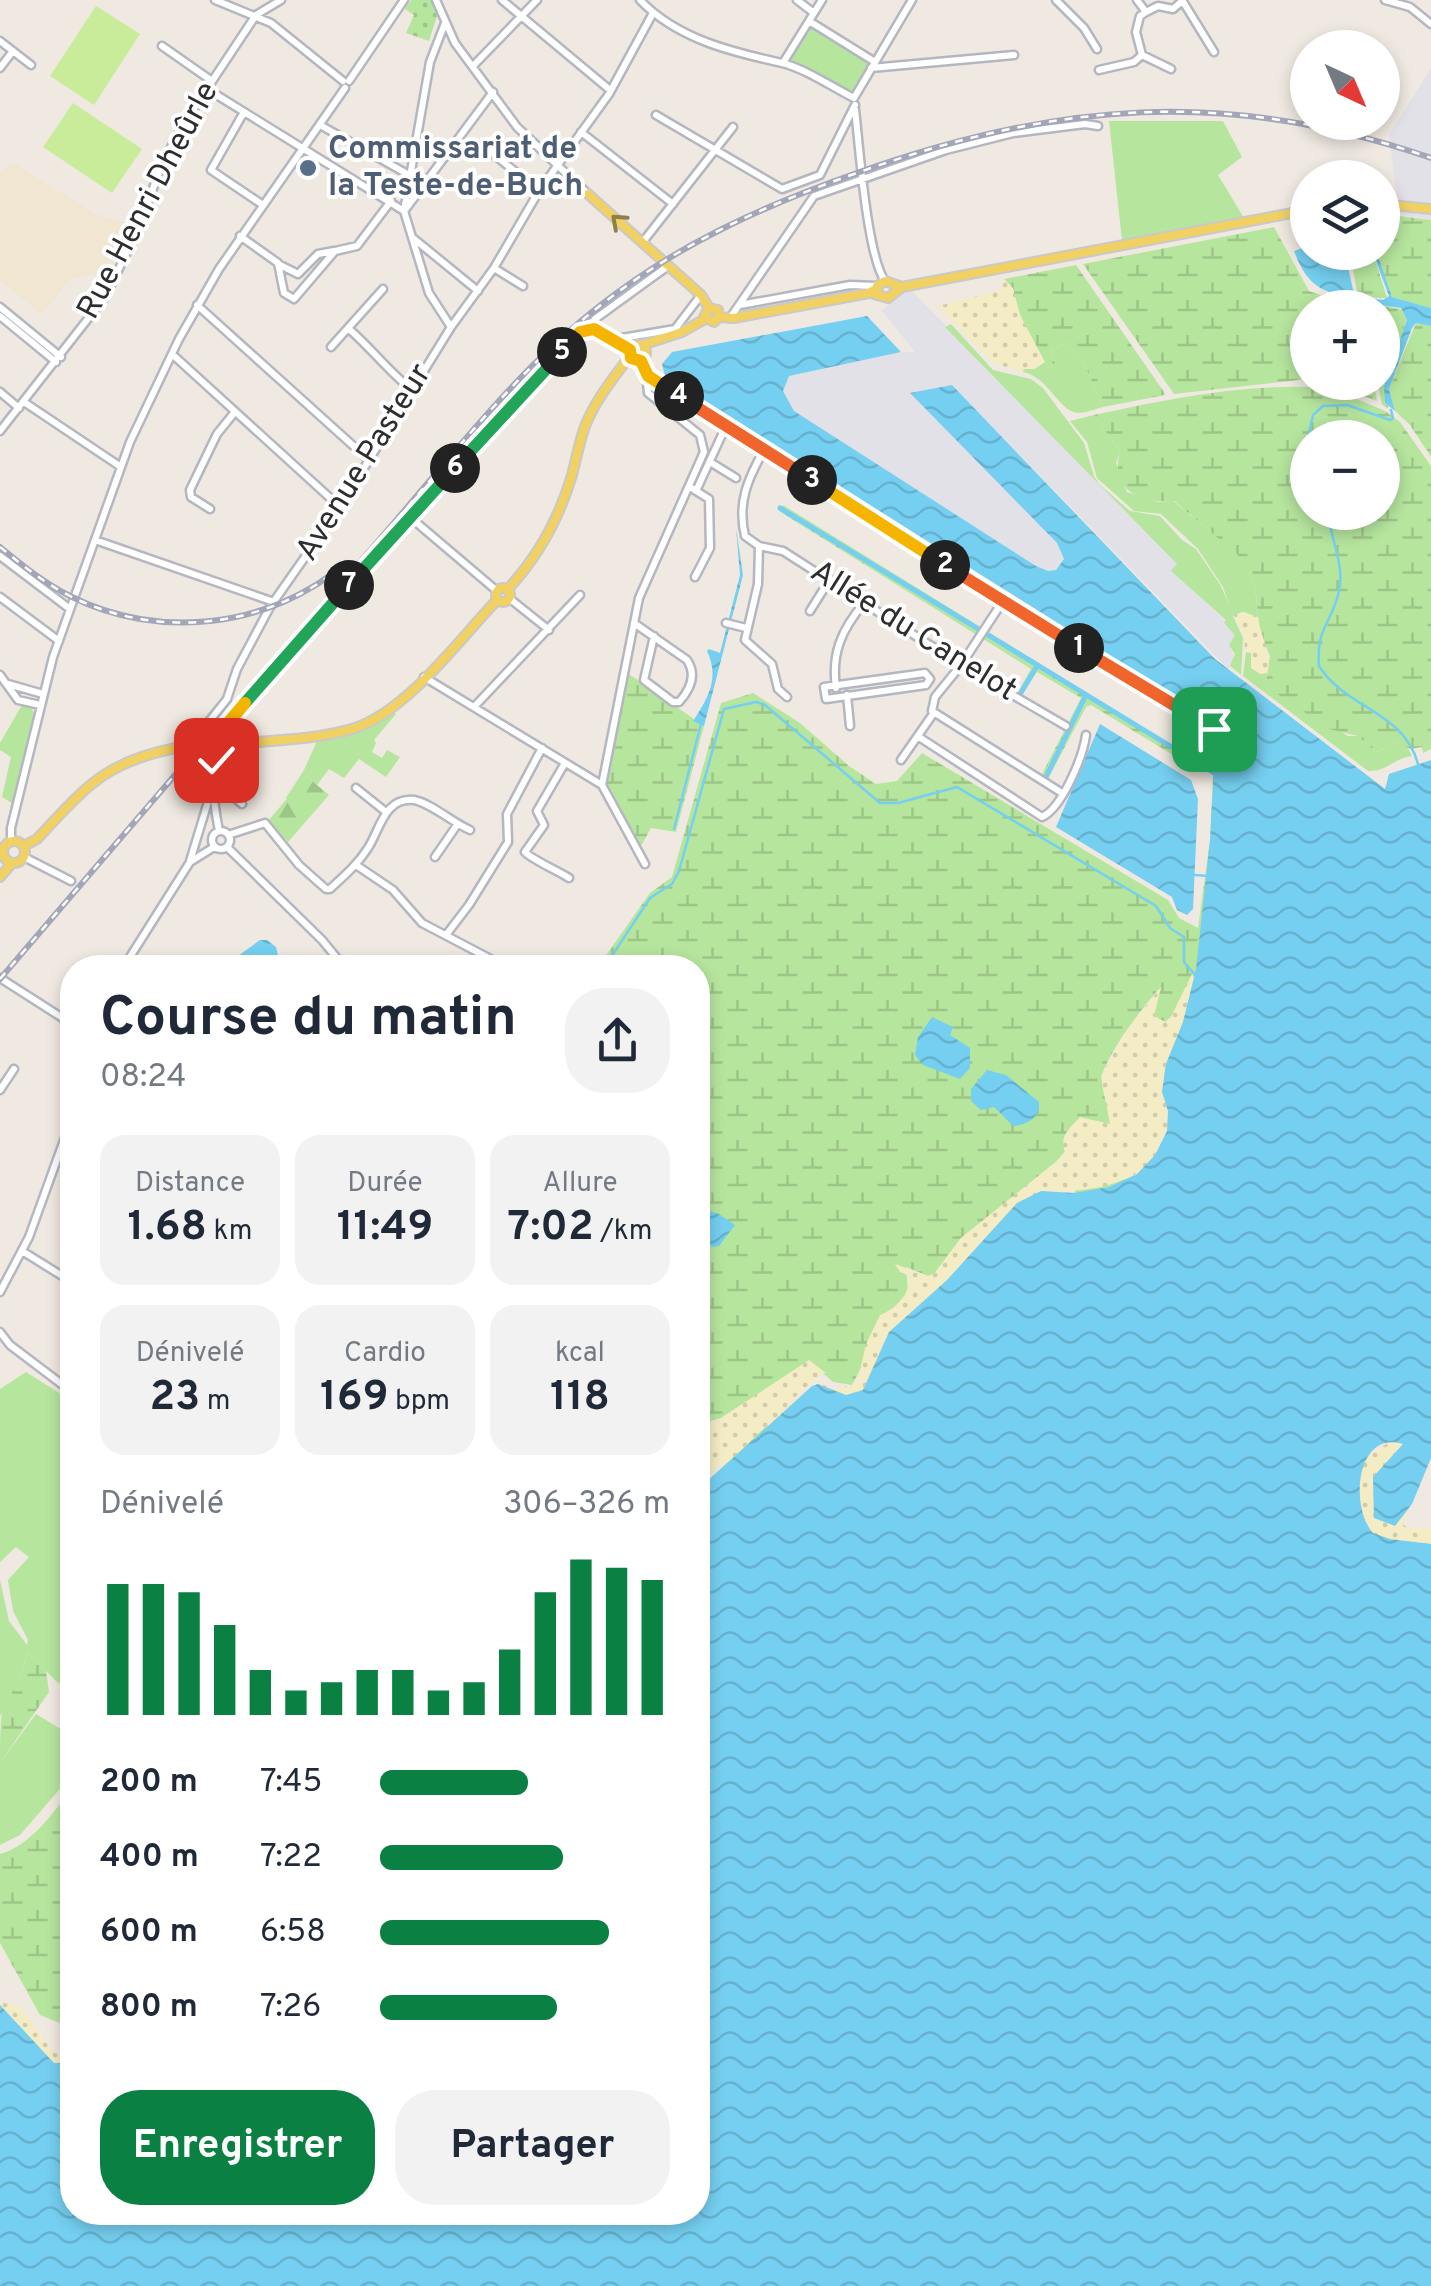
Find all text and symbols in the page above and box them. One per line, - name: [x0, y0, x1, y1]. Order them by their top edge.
- north arrow: [1290, 30, 1400, 140]
- map controls: [1290, 30, 1400, 530]
- street label: Rue Henri Dheûrle: [70, 75, 228, 327]
- place label: Commissariat de la Teste-de-Buch: [328, 130, 583, 207]
- marker: Commissariat de la Teste-de-Buch: [297, 157, 319, 179]
- button: layers: [1290, 160, 1400, 270]
- one-way arrow: [611, 215, 630, 233]
- button: +: [1290, 290, 1400, 400]
- pin: 5: [537, 327, 587, 377]
- text: 5: [553, 334, 571, 370]
- street label: Avenue Pasteur: [288, 357, 442, 569]
- pin: 4: [654, 371, 704, 421]
- text: 4: [670, 378, 688, 414]
- button: −: [1290, 420, 1400, 530]
- pin: 6: [430, 443, 480, 493]
- text: 6: [446, 450, 464, 486]
- pin: 3: [787, 455, 837, 505]
- text: 3: [804, 462, 820, 498]
- pin: 2: [920, 540, 970, 590]
- text: 2: [936, 547, 954, 583]
- street label: Allée du Canelot: [802, 553, 1024, 711]
- pin: 7: [324, 560, 374, 610]
- text: 7: [341, 567, 357, 603]
- pin: 1: [1054, 623, 1104, 673]
- text: 1: [1073, 630, 1085, 666]
- pin: [1172, 687, 1257, 772]
- icon: arrive: [1187, 702, 1242, 757]
- pin: [174, 718, 259, 803]
- icon: check: [189, 733, 244, 788]
- text: Course du matin: [100, 985, 517, 1055]
- button: share: [565, 988, 670, 1093]
- text: 08:24: [100, 1058, 186, 1098]
- text: Distance: [135, 1166, 245, 1202]
- text: Durée: [347, 1166, 423, 1202]
- text: Allure: [543, 1166, 617, 1202]
- text: 1.68: [128, 1202, 207, 1255]
- text: 11:49: [337, 1202, 433, 1255]
- text: 7:02: [508, 1202, 594, 1255]
- text: km: [207, 1214, 252, 1250]
- text: /km: [594, 1214, 652, 1250]
- text: Dénivelé: [136, 1336, 244, 1372]
- text: Cardio: [344, 1336, 426, 1372]
- text: kcal: [555, 1336, 605, 1372]
- text: 23: [149, 1372, 200, 1425]
- text: 169: [320, 1372, 388, 1425]
- text: 118: [550, 1372, 610, 1425]
- text: m: [200, 1384, 231, 1420]
- text: bpm: [388, 1384, 450, 1420]
- text: Dénivelé: [100, 1485, 224, 1525]
- text: 306–326 m: [503, 1485, 670, 1525]
- text: 200 m: [100, 1763, 198, 1803]
- text: 7:45: [260, 1763, 322, 1803]
- text: 400 m: [100, 1838, 199, 1878]
- text: 7:22: [260, 1838, 322, 1878]
- text: 600 m: [100, 1913, 198, 1953]
- text: 6:58: [260, 1913, 326, 1953]
- text: 800 m: [100, 1988, 198, 2028]
- text: 7:26: [260, 1988, 321, 2028]
- button: Enregistrer: [100, 2090, 375, 2205]
- button: Partager: [395, 2090, 670, 2205]

